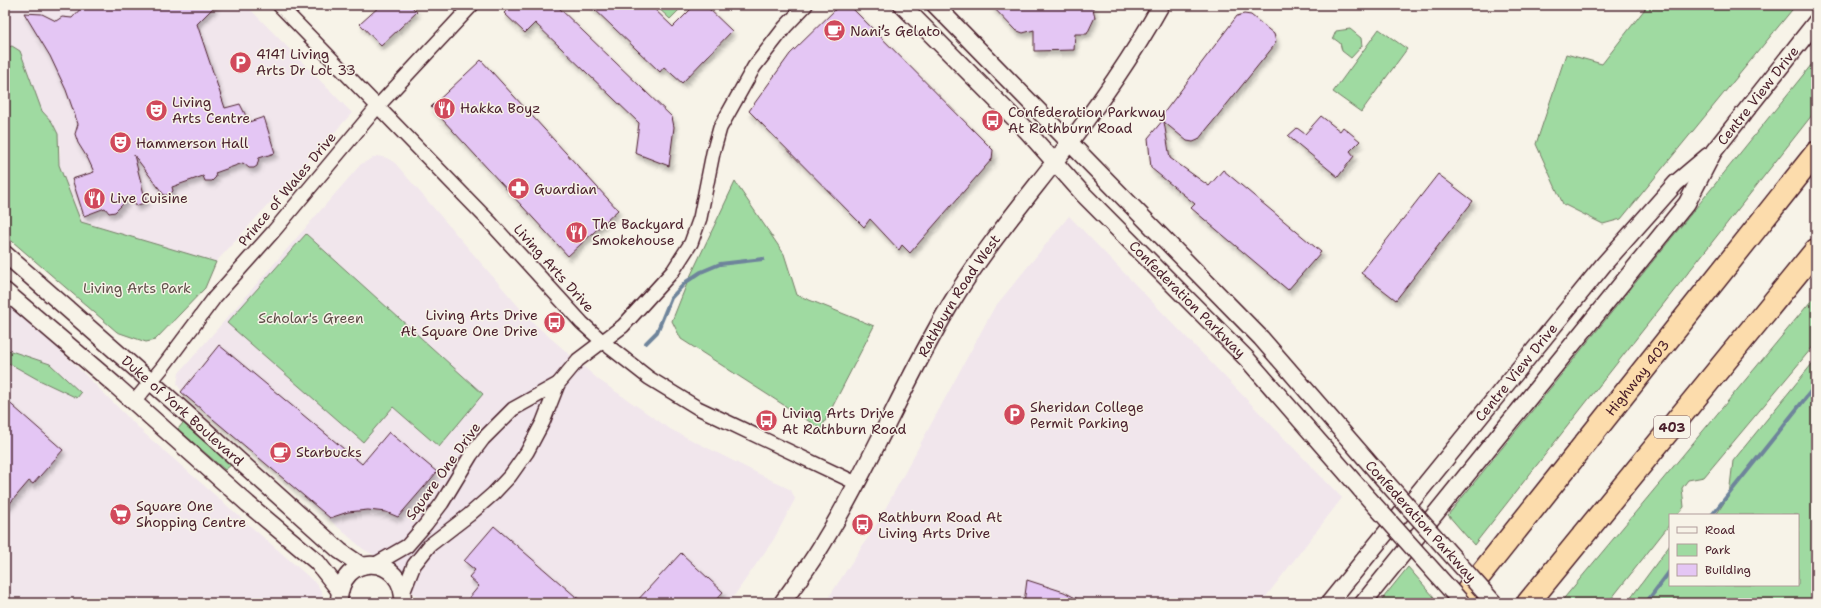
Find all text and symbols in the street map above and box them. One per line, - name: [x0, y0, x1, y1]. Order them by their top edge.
- cafe icon: Nani’s Gelato: [822, 18, 848, 44]
- place label: Nani’s Gelato: [850, 22, 940, 40]
- street label: Centre View Drive: [1713, 42, 1803, 149]
- place label: 4141 Living Arts Dr Lot 33: [256, 45, 356, 79]
- parking icon: 4141 Living Arts Dr Lot 33: [228, 49, 254, 75]
- place label: Living Arts Centre: [172, 93, 250, 127]
- restaurant icon: Hakka Boyz: [431, 95, 457, 121]
- theatre icon: Living Arts Centre: [144, 97, 170, 123]
- place label: Hakka Boyz: [460, 99, 540, 117]
- place label: Confederation Parkway At Rathburn Road: [1008, 103, 1166, 137]
- bus stop icon: Confederation Parkway At Rathburn Road: [980, 107, 1006, 133]
- street label: Prince of Wales Drive: [234, 128, 340, 250]
- theatre icon: Hammerson Hall: [107, 130, 133, 156]
- place label: Hammerson Hall: [136, 134, 249, 152]
- pharmacy icon: Guardian: [505, 176, 531, 202]
- place label: Guardian: [534, 180, 597, 198]
- restaurant icon: Live Cuisine: [81, 185, 107, 211]
- place label: Live Cuisine: [110, 189, 188, 207]
- place label: The Backyard Smokehouse: [592, 215, 684, 249]
- restaurant icon: The Backyard Smokehouse: [564, 219, 590, 245]
- street label: Living Arts Drive: [510, 220, 598, 316]
- street label: Rathburn Road West: [914, 231, 1004, 360]
- street label: Confederation Parkway: [1125, 237, 1250, 362]
- park label: Living Arts Park: [83, 279, 191, 297]
- place label: Living Arts Drive At Square One Drive: [401, 306, 538, 340]
- park label: Scholar's Green: [258, 309, 364, 327]
- bus stop icon: Living Arts Drive At Square One Drive: [541, 310, 567, 336]
- street label: Centre View Drive: [1471, 320, 1561, 425]
- street label: Highway 403: [1601, 336, 1673, 420]
- street label: Duke of York Boulevard: [118, 352, 248, 470]
- place label: Sheridan College Permit Parking: [1030, 398, 1144, 432]
- parking icon: Sheridan College Permit Parking: [1002, 402, 1028, 428]
- place label: Living Arts Drive At Rathburn Road: [782, 404, 906, 438]
- bus stop icon: Living Arts Drive At Rathburn Road: [754, 408, 780, 434]
- road number: 403: [1654, 416, 1690, 438]
- street label: Square One Drive: [402, 419, 485, 523]
- cafe icon: Starbucks: [267, 439, 293, 465]
- place label: Starbucks: [296, 443, 362, 461]
- street label: Confederation Parkway: [1361, 456, 1481, 586]
- place label: Square One Shopping Centre: [136, 497, 246, 531]
- supermarket icon: Square One Shopping Centre: [108, 501, 134, 527]
- place label: Rathburn Road At Living Arts Drive: [878, 508, 1002, 542]
- bus stop icon: Rathburn Road At Living Arts Drive: [849, 512, 875, 538]
- legend: [1669, 514, 1799, 586]
- text: Road: [1705, 522, 1736, 538]
- text: Park: [1705, 542, 1731, 558]
- text: Building: [1705, 562, 1751, 578]

